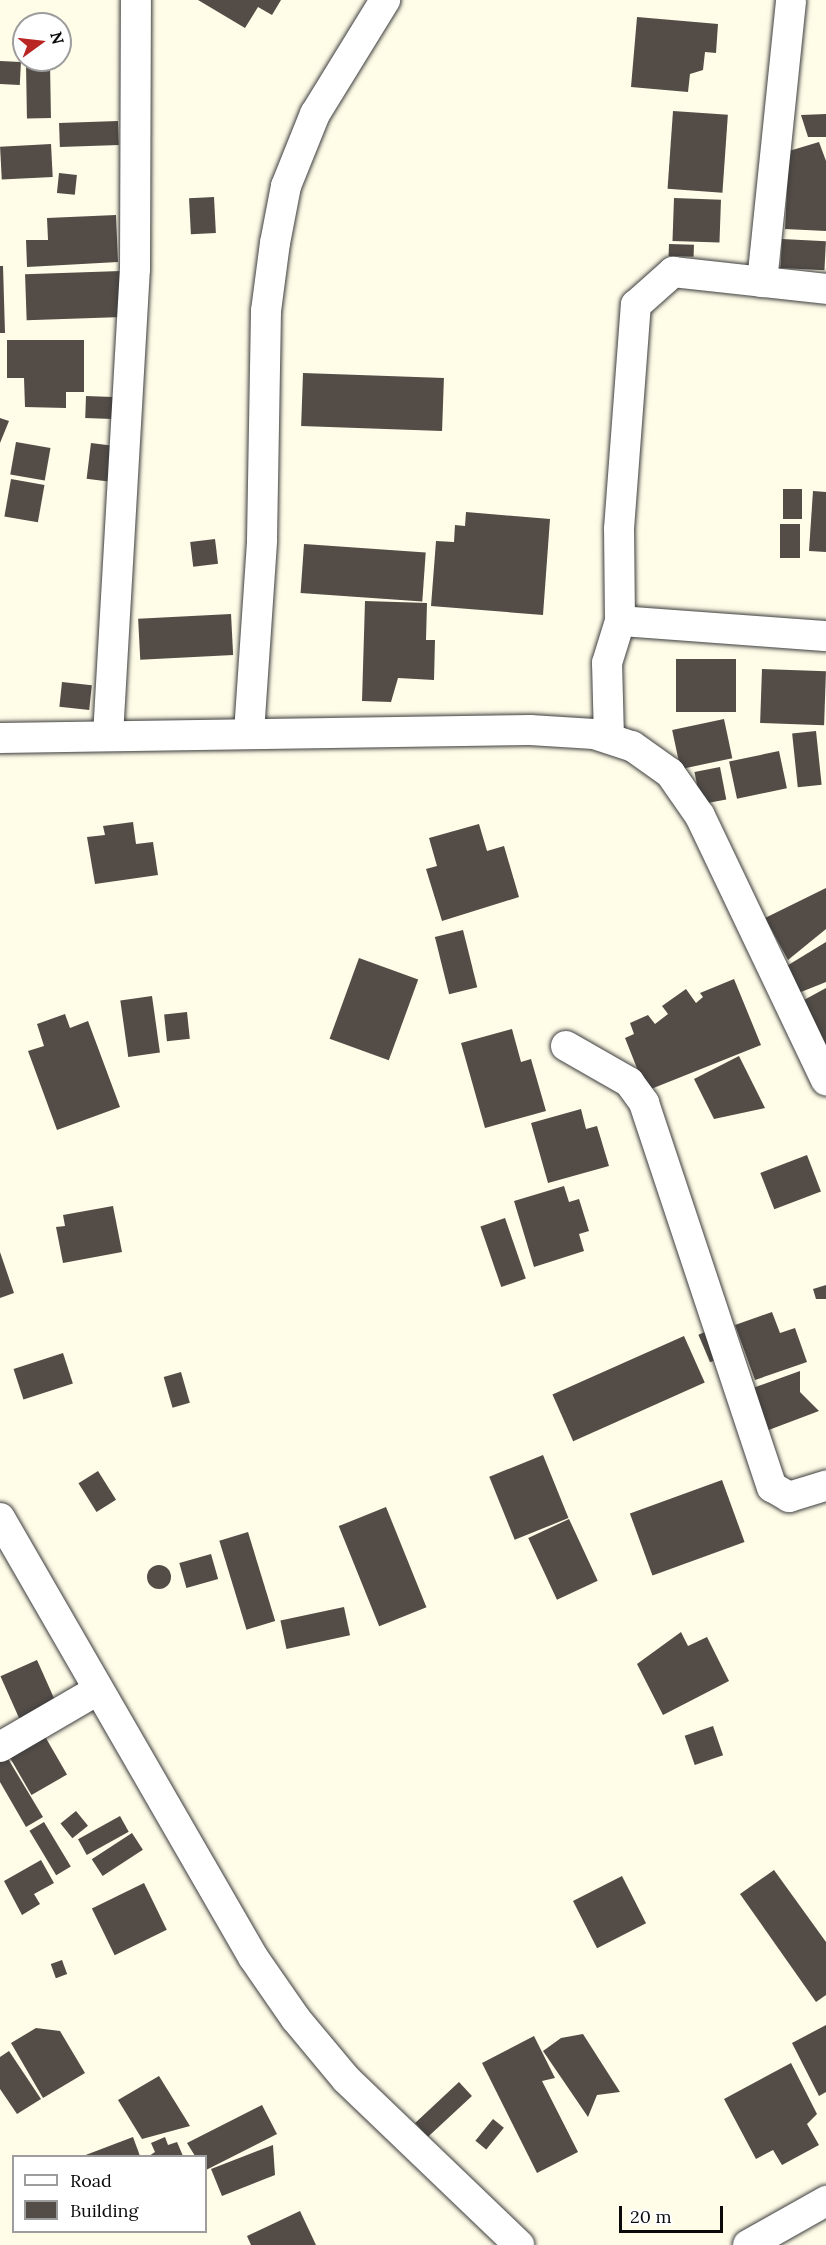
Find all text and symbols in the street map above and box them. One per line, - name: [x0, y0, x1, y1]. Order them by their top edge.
- north arrow: [12, 12, 72, 72]
- text: N: [46, 29, 69, 46]
- legend: [12, 2155, 207, 2233]
- text: Road: [70, 2169, 112, 2192]
- scale bar: [622, 2194, 726, 2232]
- text: Building: [70, 2199, 138, 2222]
- text: 20 m: [630, 2205, 672, 2228]

